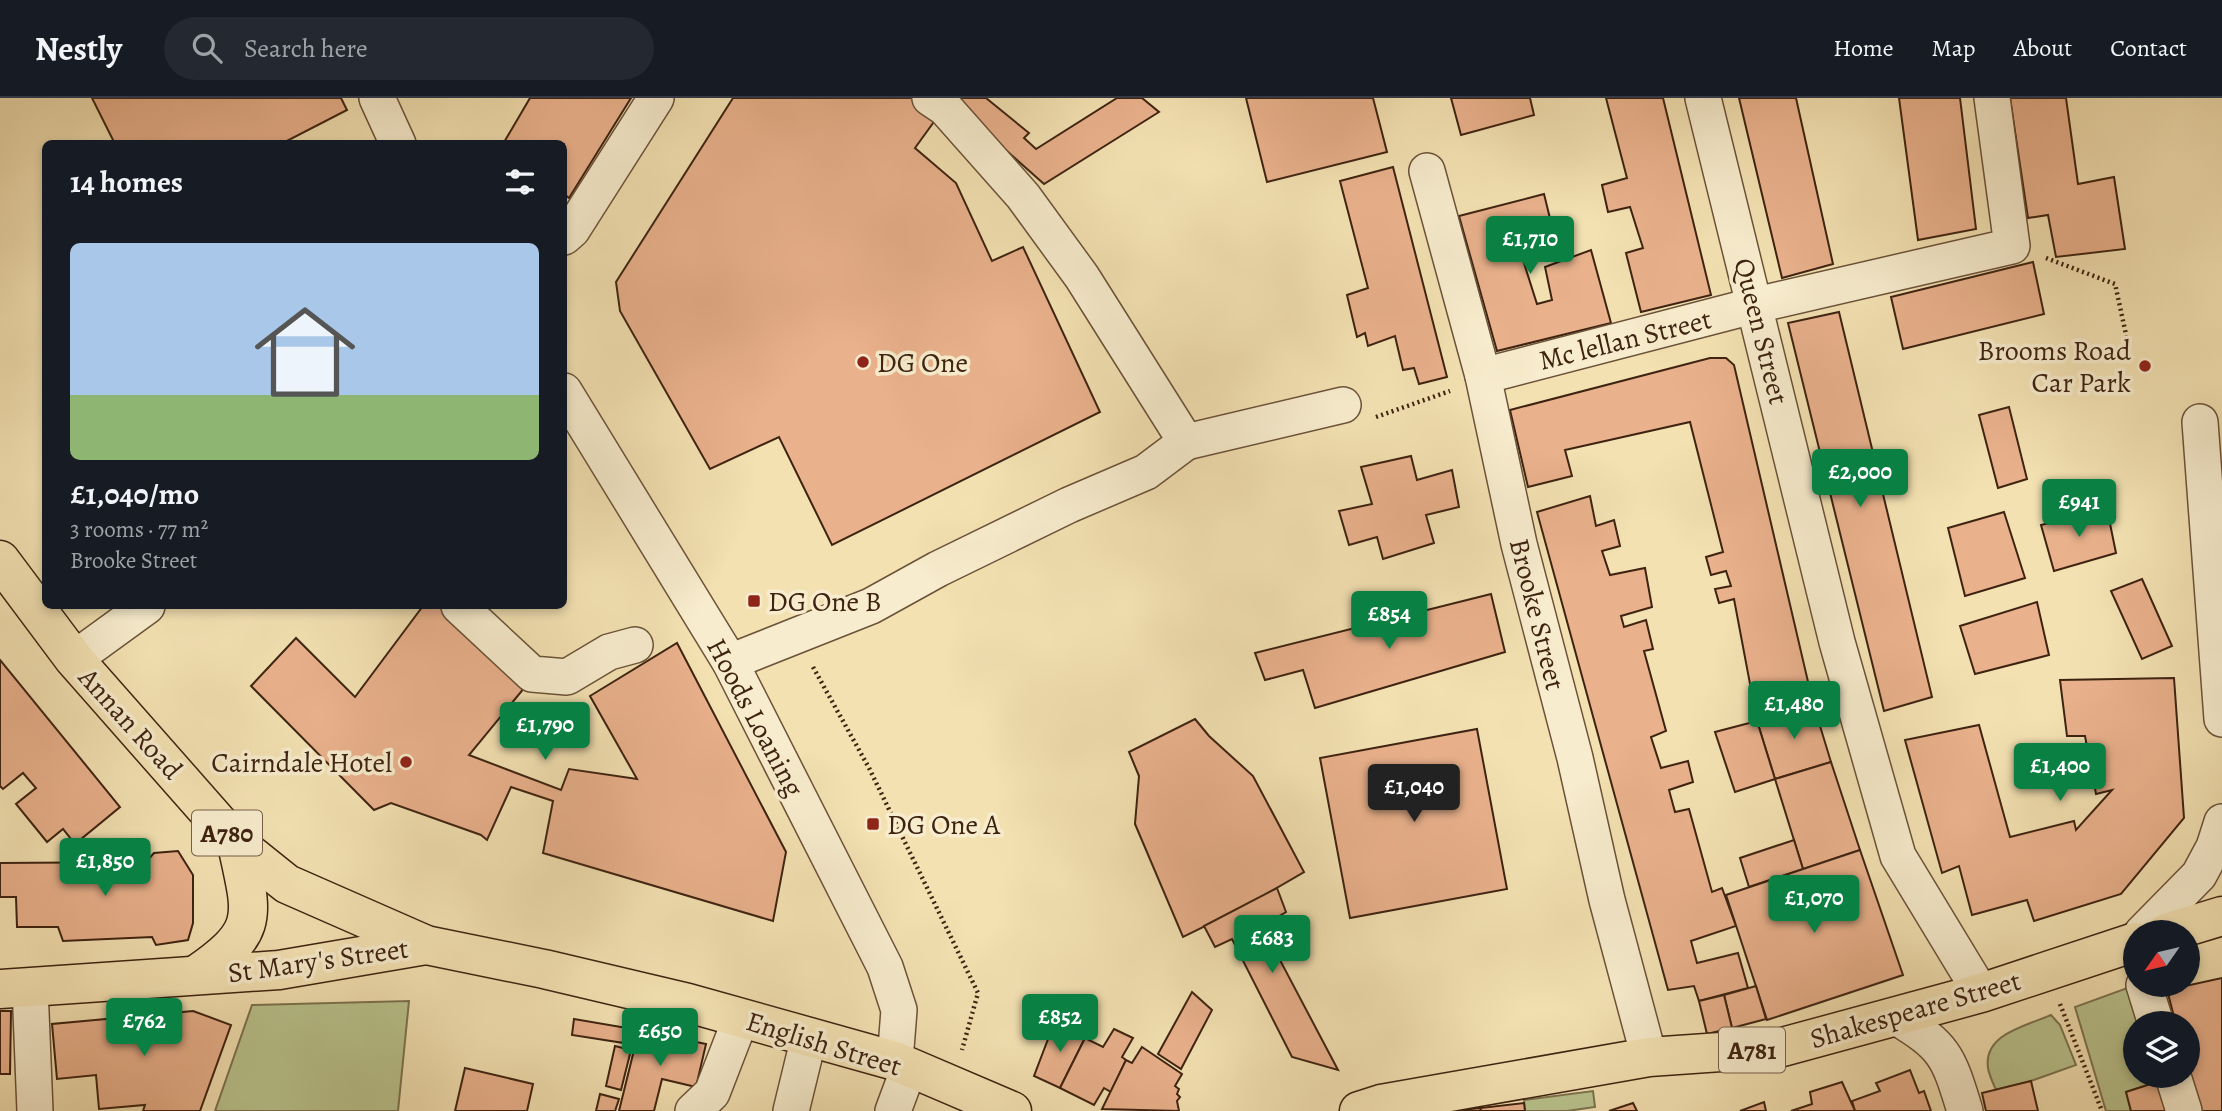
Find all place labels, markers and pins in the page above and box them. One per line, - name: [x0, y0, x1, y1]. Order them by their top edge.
- pin: £1,710: [1473, 216, 1587, 276]
- place label: Brooms Road Car Park: [1978, 332, 2132, 402]
- place label: DG One: [877, 344, 968, 382]
- marker: DG One: [855, 354, 871, 370]
- marker: Brooms Road Car Park: [2137, 358, 2153, 374]
- pin: £2,000: [1803, 450, 1917, 509]
- pin: £941: [2038, 480, 2120, 539]
- place label: DG One B: [768, 583, 881, 621]
- pin: £854: [1348, 592, 1430, 651]
- marker: DG One B: [746, 593, 762, 609]
- pin: £1,480: [1737, 682, 1851, 741]
- pin: £1,790: [488, 702, 602, 762]
- place label: Cairndale Hotel: [211, 744, 392, 782]
- pin: £1,400: [2003, 744, 2117, 803]
- marker: Cairndale Hotel: [398, 754, 414, 770]
- pin: £1,040: [1357, 764, 1471, 824]
- place label: DG One A: [887, 806, 1001, 844]
- marker: DG One A: [865, 816, 881, 832]
- pin: £1,850: [48, 838, 162, 898]
- pin: £1,070: [1757, 876, 1871, 935]
- pin: £683: [1231, 916, 1313, 975]
- pin: £852: [1019, 995, 1101, 1054]
- pin: £762: [103, 998, 185, 1058]
- pin: £650: [619, 1009, 701, 1068]

